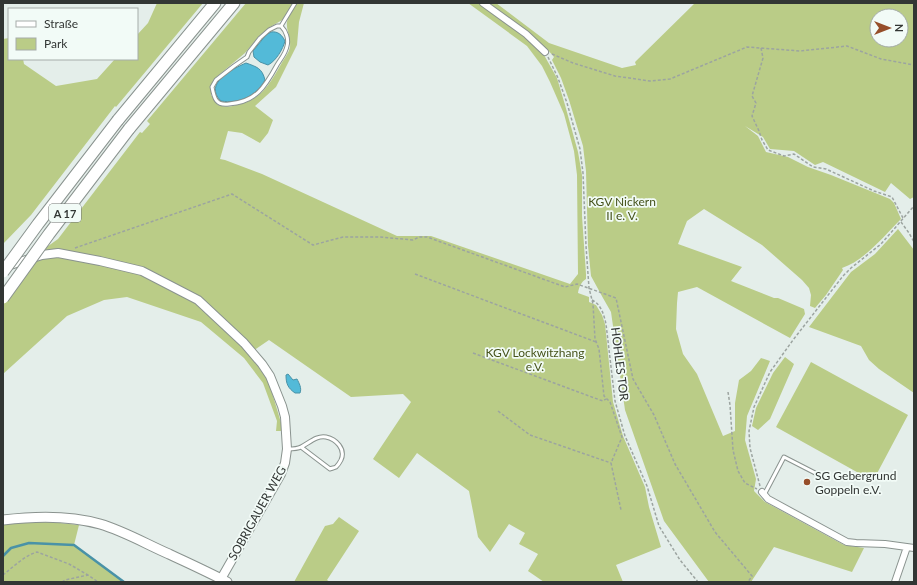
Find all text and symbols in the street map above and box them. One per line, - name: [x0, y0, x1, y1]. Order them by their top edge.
- legend: [8, 8, 138, 60]
- north arrow: [869, 8, 909, 48]
- text: Straße: [44, 16, 78, 31]
- text: N: [893, 24, 906, 32]
- text: Park: [44, 36, 68, 51]
- park label: KGV Nickern II e. V.: [588, 194, 656, 223]
- road number: A 17: [49, 204, 81, 222]
- street label: HOHLES TOR: [608, 326, 632, 402]
- park label: KGV Lockwitzhang e.V.: [486, 345, 584, 374]
- street label: SOBRIGAUER WEG: [225, 463, 289, 563]
- place label: SG Gebergrund Goppeln e.V.: [815, 468, 896, 497]
- marker: SG Gebergrund Goppeln e.V.: [802, 477, 812, 487]

